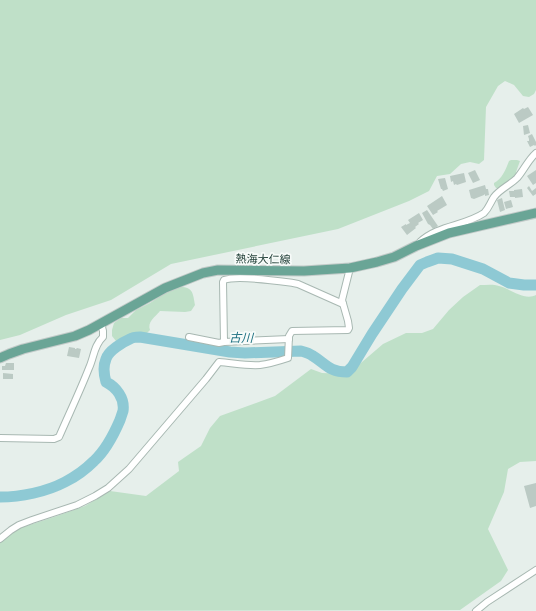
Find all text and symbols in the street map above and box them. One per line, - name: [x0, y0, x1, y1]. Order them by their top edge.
- street label: 熱海大仁線: [235, 252, 291, 266]
- water label: 古川: [229, 330, 255, 345]

